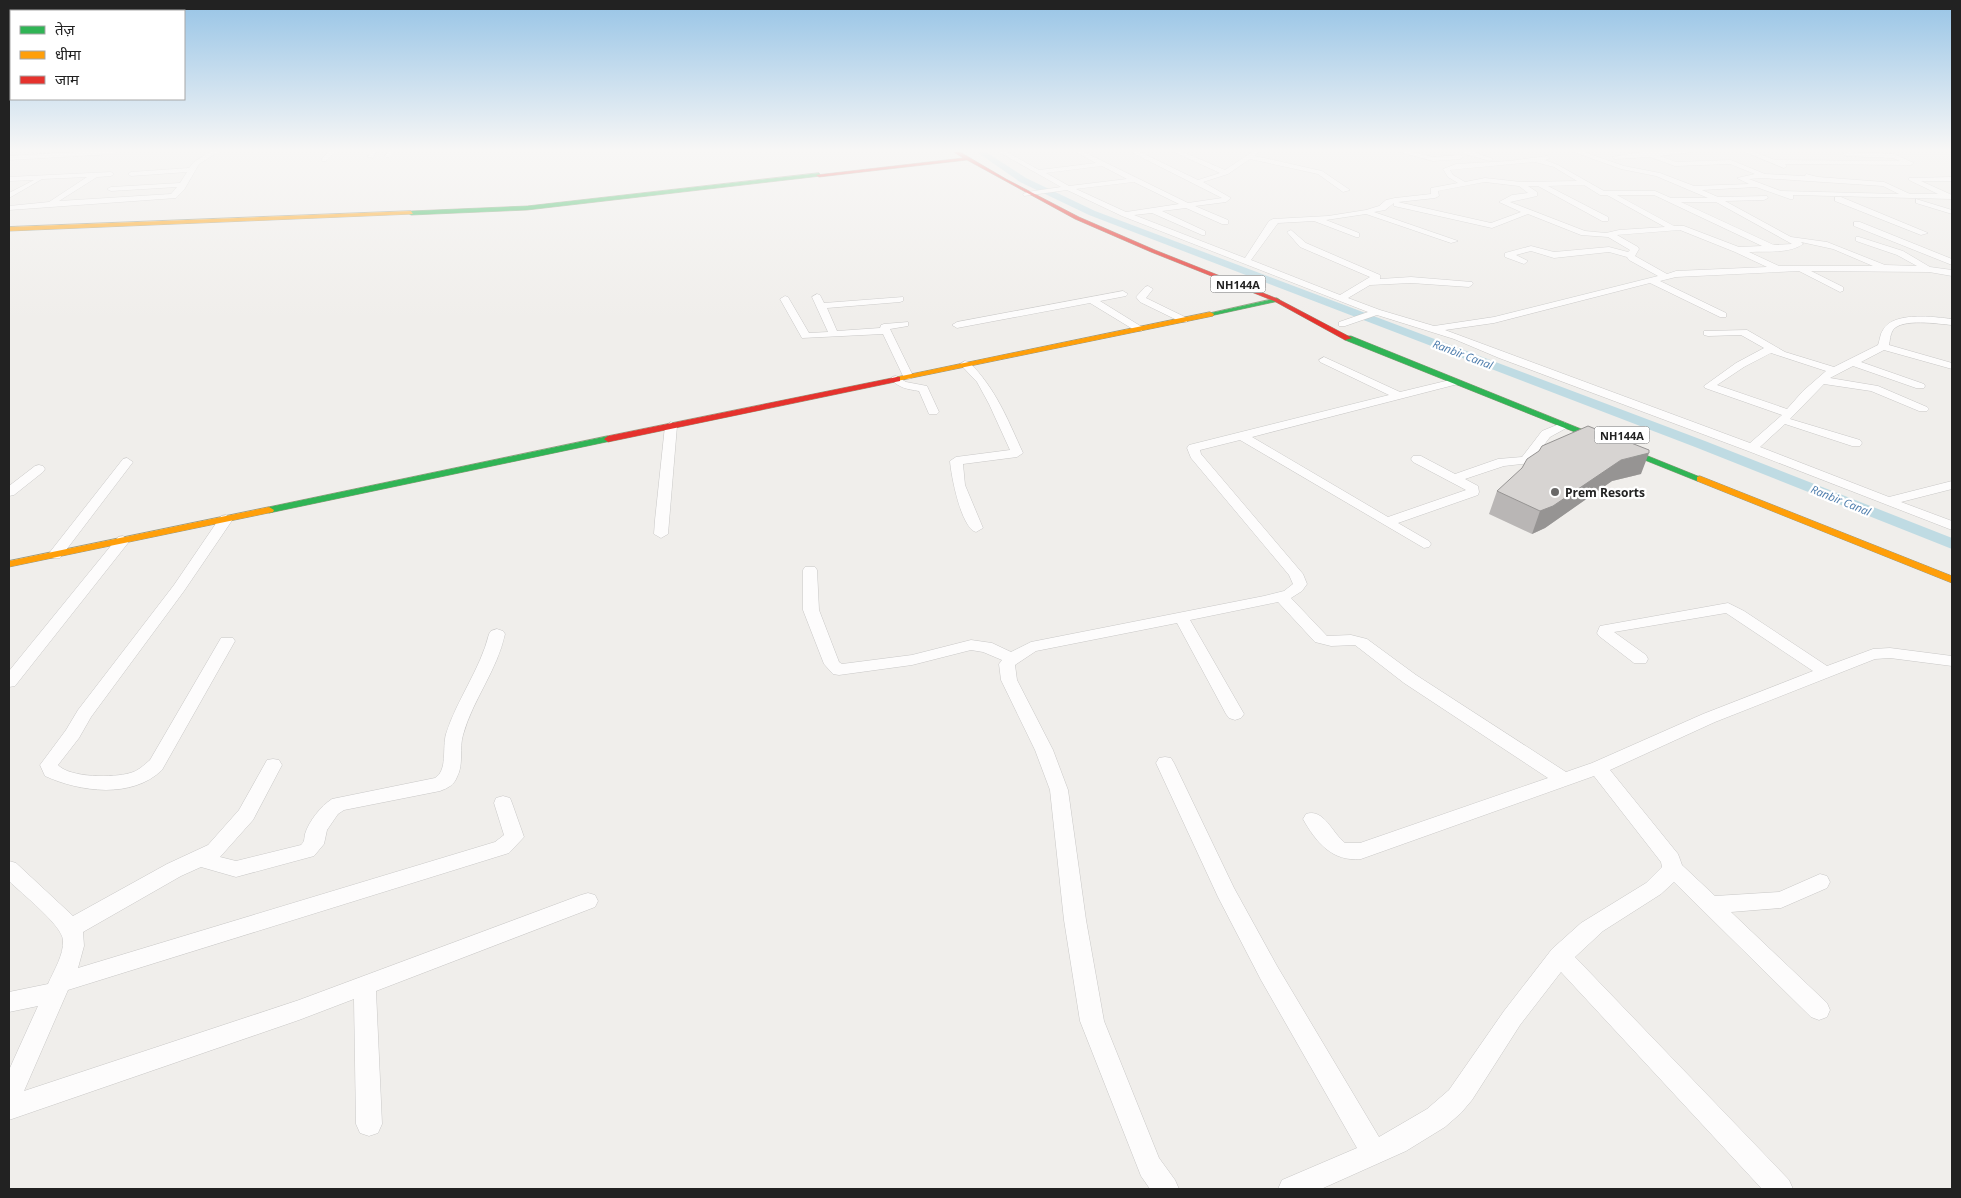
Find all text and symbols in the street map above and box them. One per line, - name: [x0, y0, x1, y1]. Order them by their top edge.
- legend: [10, 10, 185, 100]
- text: तेज़: [55, 19, 76, 39]
- text: धीमा: [55, 44, 82, 64]
- text: जाम: [55, 69, 80, 89]
- road number: NH144A: [1210, 276, 1266, 292]
- water label: Ranbir Canal: [1431, 336, 1495, 372]
- road number: NH144A: [1594, 426, 1650, 444]
- water label: Ranbir Canal: [1809, 481, 1873, 519]
- place label: Prem Resorts: [1565, 484, 1645, 501]
- marker: Prem Resorts: [1549, 486, 1561, 498]

